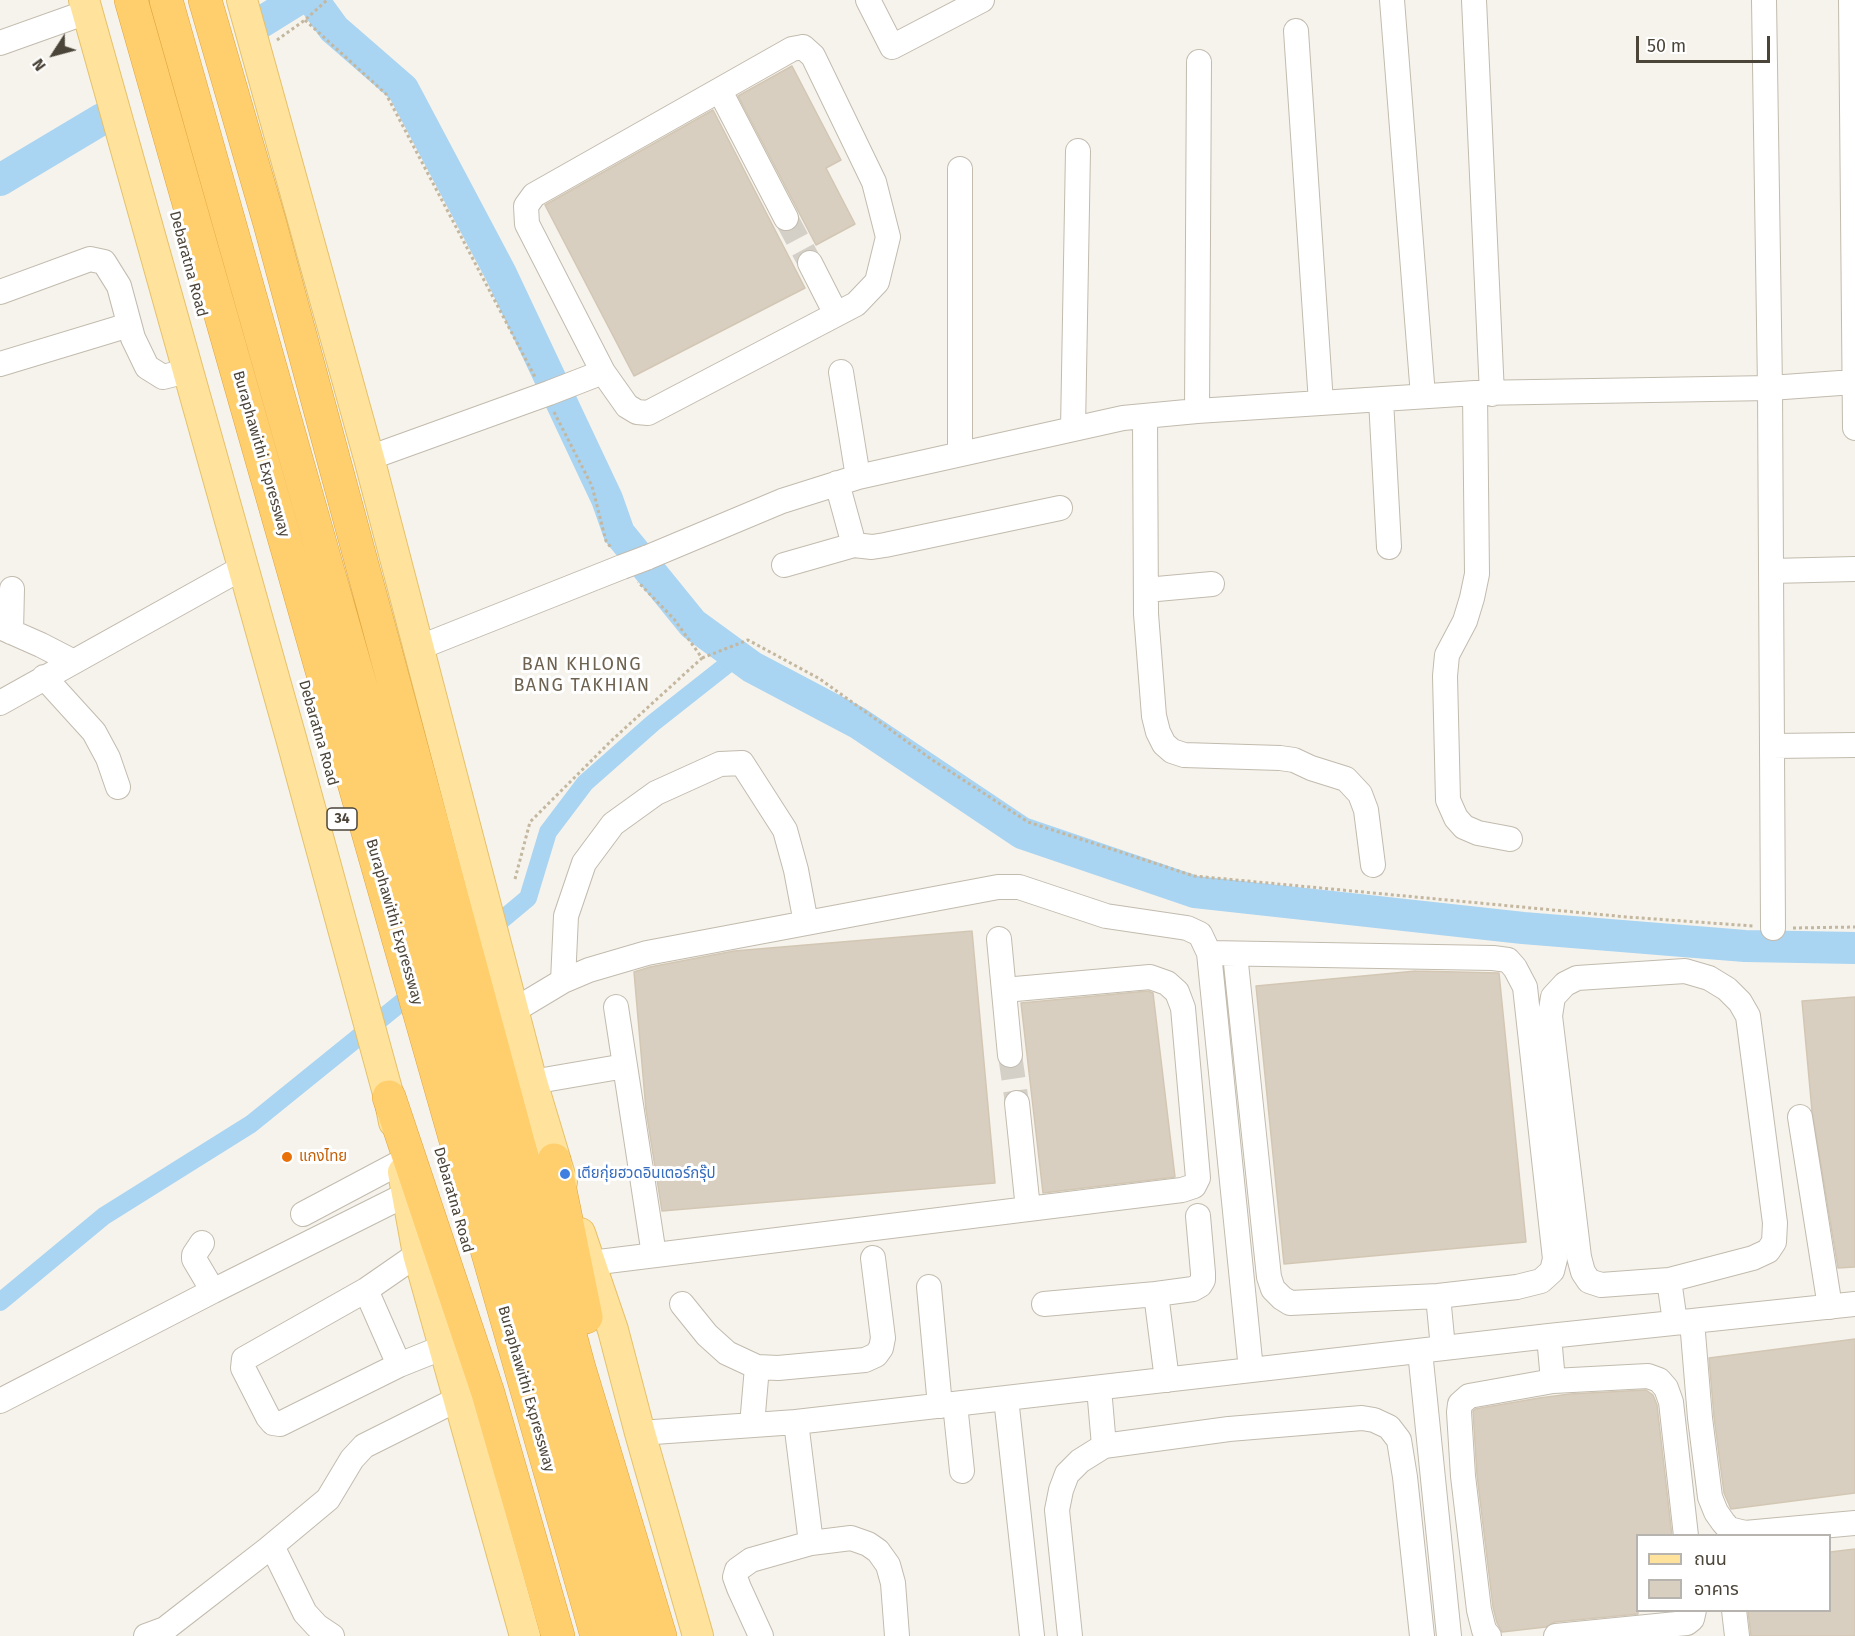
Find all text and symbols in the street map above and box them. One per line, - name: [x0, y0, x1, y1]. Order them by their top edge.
- north arrow: [24, 24, 84, 84]
- scale bar: [1639, 24, 1772, 62]
- text: 50 m: [1647, 35, 1686, 57]
- text: N: [28, 55, 50, 75]
- street label: Debaratna Road: [165, 209, 211, 319]
- street label: Buraphawithi Expressway: [229, 369, 293, 539]
- district label: BAN KHLONG BANG TAKHIAN: [513, 654, 651, 696]
- street label: Debaratna Road: [294, 678, 342, 788]
- road number: 34: [327, 808, 357, 830]
- street label: Buraphawithi Expressway: [362, 837, 426, 1007]
- street label: Debaratna Road: [429, 1145, 477, 1255]
- place label: แกงไทย: [299, 1148, 347, 1166]
- marker: แกงไทย: [280, 1150, 294, 1164]
- place label: เตียกุ่ยฮวดอินเตอร์กรุ๊ป: [577, 1165, 716, 1183]
- marker: เตียกุ่ยฮวดอินเตอร์กรุ๊ป: [558, 1167, 572, 1181]
- street label: Buraphawithi Expressway: [494, 1304, 558, 1474]
- legend: [1636, 1534, 1831, 1612]
- text: ถนน: [1694, 1548, 1727, 1570]
- text: อาคาร: [1694, 1578, 1739, 1600]

